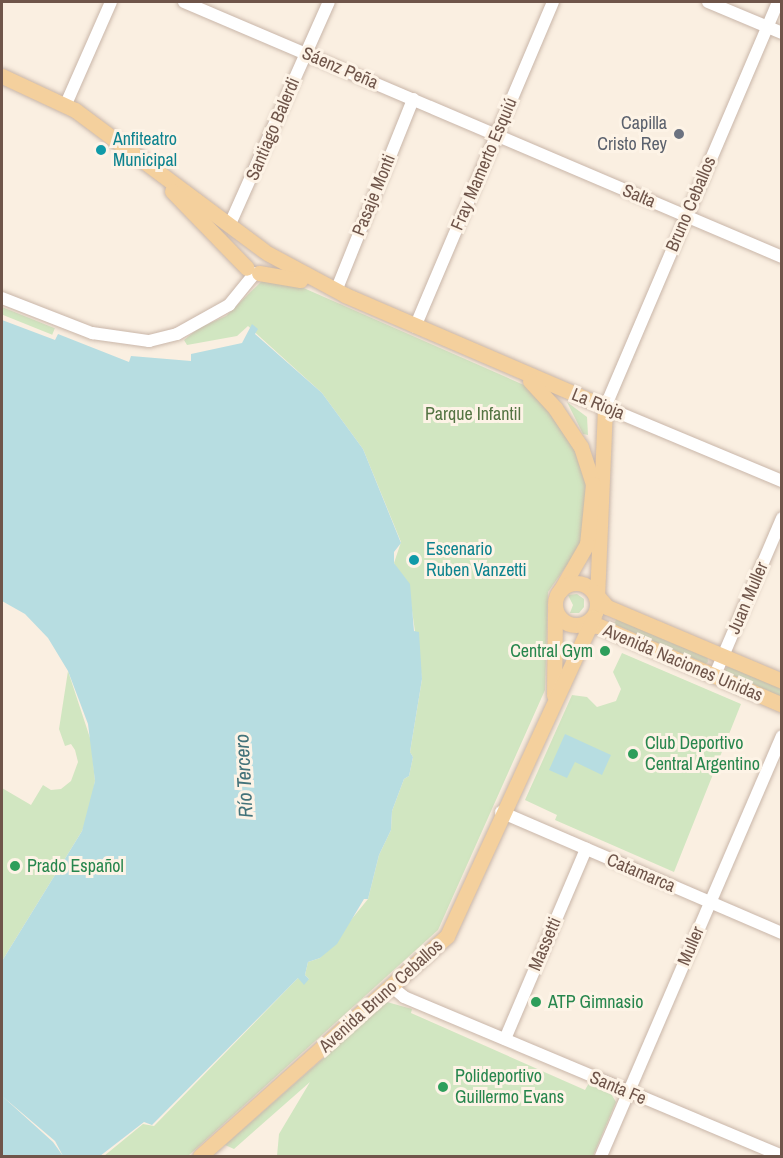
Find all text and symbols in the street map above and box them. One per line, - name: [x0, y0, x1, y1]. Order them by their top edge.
- street label: Sáenz Peña: [299, 42, 381, 94]
- street label: Santiago Balerdi: [242, 74, 304, 184]
- street label: Fray Mamerto Esquiú: [446, 94, 522, 234]
- place label: Capilla Cristo Rey: [597, 113, 667, 156]
- marker: Capilla Cristo Rey: [672, 127, 686, 141]
- place label: Anfiteatro Municipal: [113, 129, 177, 172]
- marker: Anfiteatro Municipal: [94, 143, 108, 157]
- street label: Pasaje Monti: [348, 151, 400, 239]
- street label: Bruno Ceballos: [661, 153, 721, 255]
- street label: Salta: [619, 179, 659, 213]
- street label: La Rioja: [568, 384, 628, 424]
- park label: Parque Infantil: [425, 403, 521, 425]
- place label: Escenario Ruben Vanzetti: [426, 539, 527, 582]
- marker: Escenario Ruben Vanzetti: [407, 553, 421, 567]
- street label: Juan Muller: [723, 559, 773, 637]
- street label: Avenida Naciones Unidas: [600, 620, 766, 706]
- place label: Central Gym: [510, 640, 593, 662]
- marker: Central Gym: [598, 644, 612, 658]
- water label: Río Tercero: [229, 733, 257, 819]
- place label: Club Deportivo Central Argentino: [645, 733, 761, 776]
- marker: Club Deportivo Central Argentino: [626, 747, 640, 761]
- street label: Catamarca: [604, 849, 678, 897]
- place label: Prado Español: [27, 855, 124, 877]
- marker: Prado Español: [8, 859, 22, 873]
- street label: Massetti: [524, 914, 566, 974]
- street label: Muller: [673, 923, 709, 969]
- street label: Avenida Bruno Ceballos: [315, 935, 447, 1057]
- place label: ATP Gimnasio: [548, 991, 644, 1013]
- marker: ATP Gimnasio: [529, 995, 543, 1009]
- place label: Polideportivo Guillermo Evans: [455, 1066, 564, 1108]
- street label: Santa Fe: [587, 1066, 649, 1110]
- marker: Polideportivo Guillermo Evans: [436, 1080, 450, 1094]

